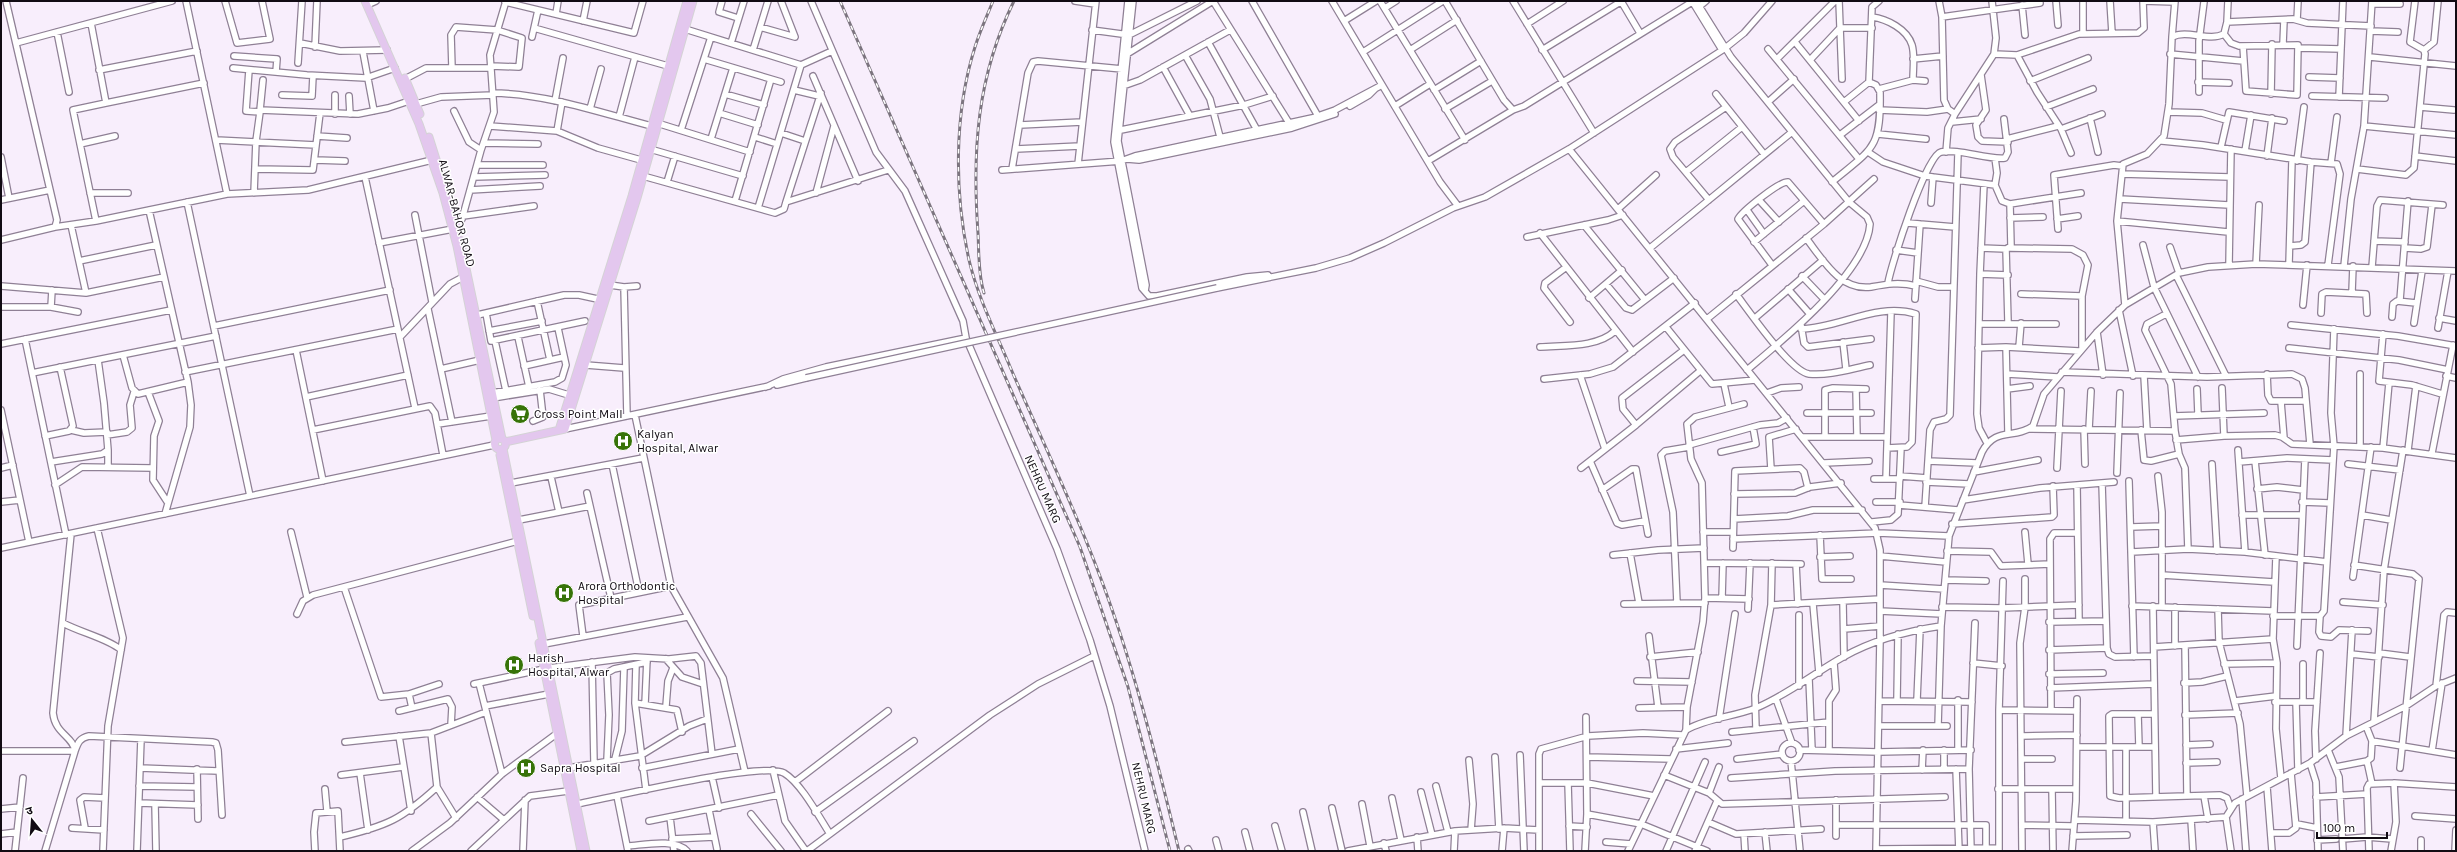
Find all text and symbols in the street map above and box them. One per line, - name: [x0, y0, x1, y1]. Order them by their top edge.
- street label: ALWAR-BAHOR ROAD: [436, 158, 478, 269]
- supermarket icon: Cross Point Mall: [509, 403, 531, 425]
- place label: Cross Point Mall: [534, 407, 623, 421]
- place label: Kalyan Hospital, Alwar: [637, 427, 719, 455]
- hospital icon: Kalyan Hospital, Alwar: [612, 430, 634, 452]
- street label: NEHRU MARG: [1022, 453, 1064, 525]
- place label: Arora Orthodontic Hospital: [578, 579, 675, 607]
- hospital icon: Arora Orthodontic Hospital: [553, 582, 575, 604]
- place label: Harish Hospital, Alwar: [528, 651, 610, 679]
- hospital icon: Harish Hospital, Alwar: [503, 654, 525, 676]
- hospital icon: Sapra Hospital: [515, 757, 537, 779]
- place label: Sapra Hospital: [540, 761, 621, 775]
- street label: NEHRU MARG: [1129, 761, 1159, 835]
- north arrow: [12, 800, 52, 840]
- text: उ: [24, 804, 35, 818]
- scale bar: [2317, 814, 2387, 840]
- text: 100 m: [2323, 821, 2355, 835]

